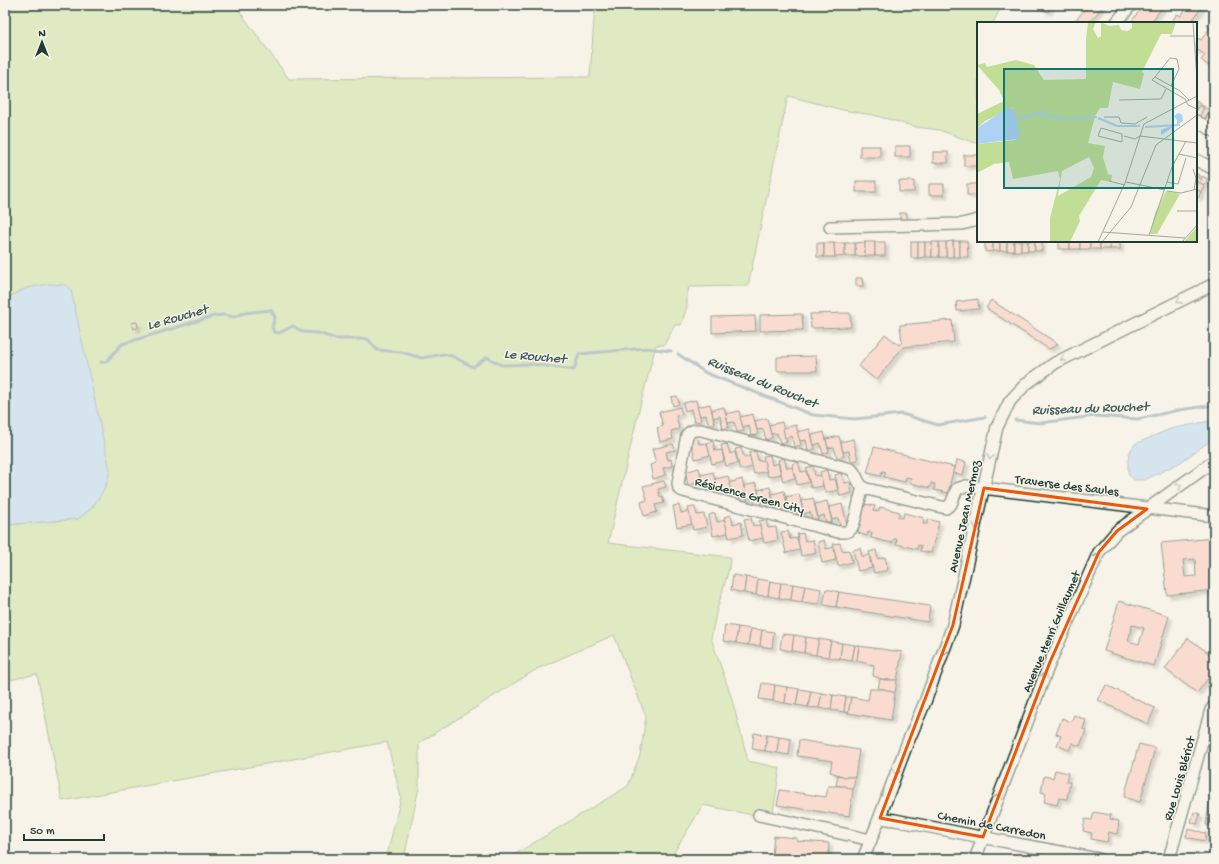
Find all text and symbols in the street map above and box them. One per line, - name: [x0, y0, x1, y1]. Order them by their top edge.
- north arrow: [22, 22, 62, 62]
- inset map: [977, 22, 1197, 242]
- text: N: [38, 28, 46, 40]
- one-way arrow: [1176, 296, 1183, 304]
- water label: Le Rouchet: [146, 301, 212, 335]
- water label: Le Rouchet: [503, 346, 569, 369]
- water label: Ruisseau du Rouchet: [705, 354, 821, 414]
- one-way arrow: [1059, 354, 1067, 362]
- water label: Ruisseau du Rouchet: [1032, 399, 1151, 420]
- one-way arrow: [986, 454, 994, 461]
- street label: Avenue Jean Mermoz: [946, 458, 985, 574]
- street label: Traverse des Saules: [1013, 473, 1121, 500]
- street label: Résidence Green City: [693, 475, 806, 518]
- one-way arrow: [1174, 484, 1181, 491]
- one-way arrow: [972, 523, 980, 529]
- one-way arrow: [1093, 553, 1100, 560]
- street label: Avenue Henri Guillaumet: [1020, 567, 1085, 695]
- one-way arrow: [940, 648, 948, 655]
- one-way arrow: [1041, 671, 1049, 678]
- street label: Rue Louis Blériot: [1161, 733, 1200, 822]
- one-way arrow: [892, 769, 901, 776]
- one-way arrow: [994, 793, 1002, 800]
- street label: Chemin de Carredon: [936, 809, 1048, 844]
- scale bar: [24, 816, 104, 842]
- text: 50 m: [30, 825, 55, 839]

